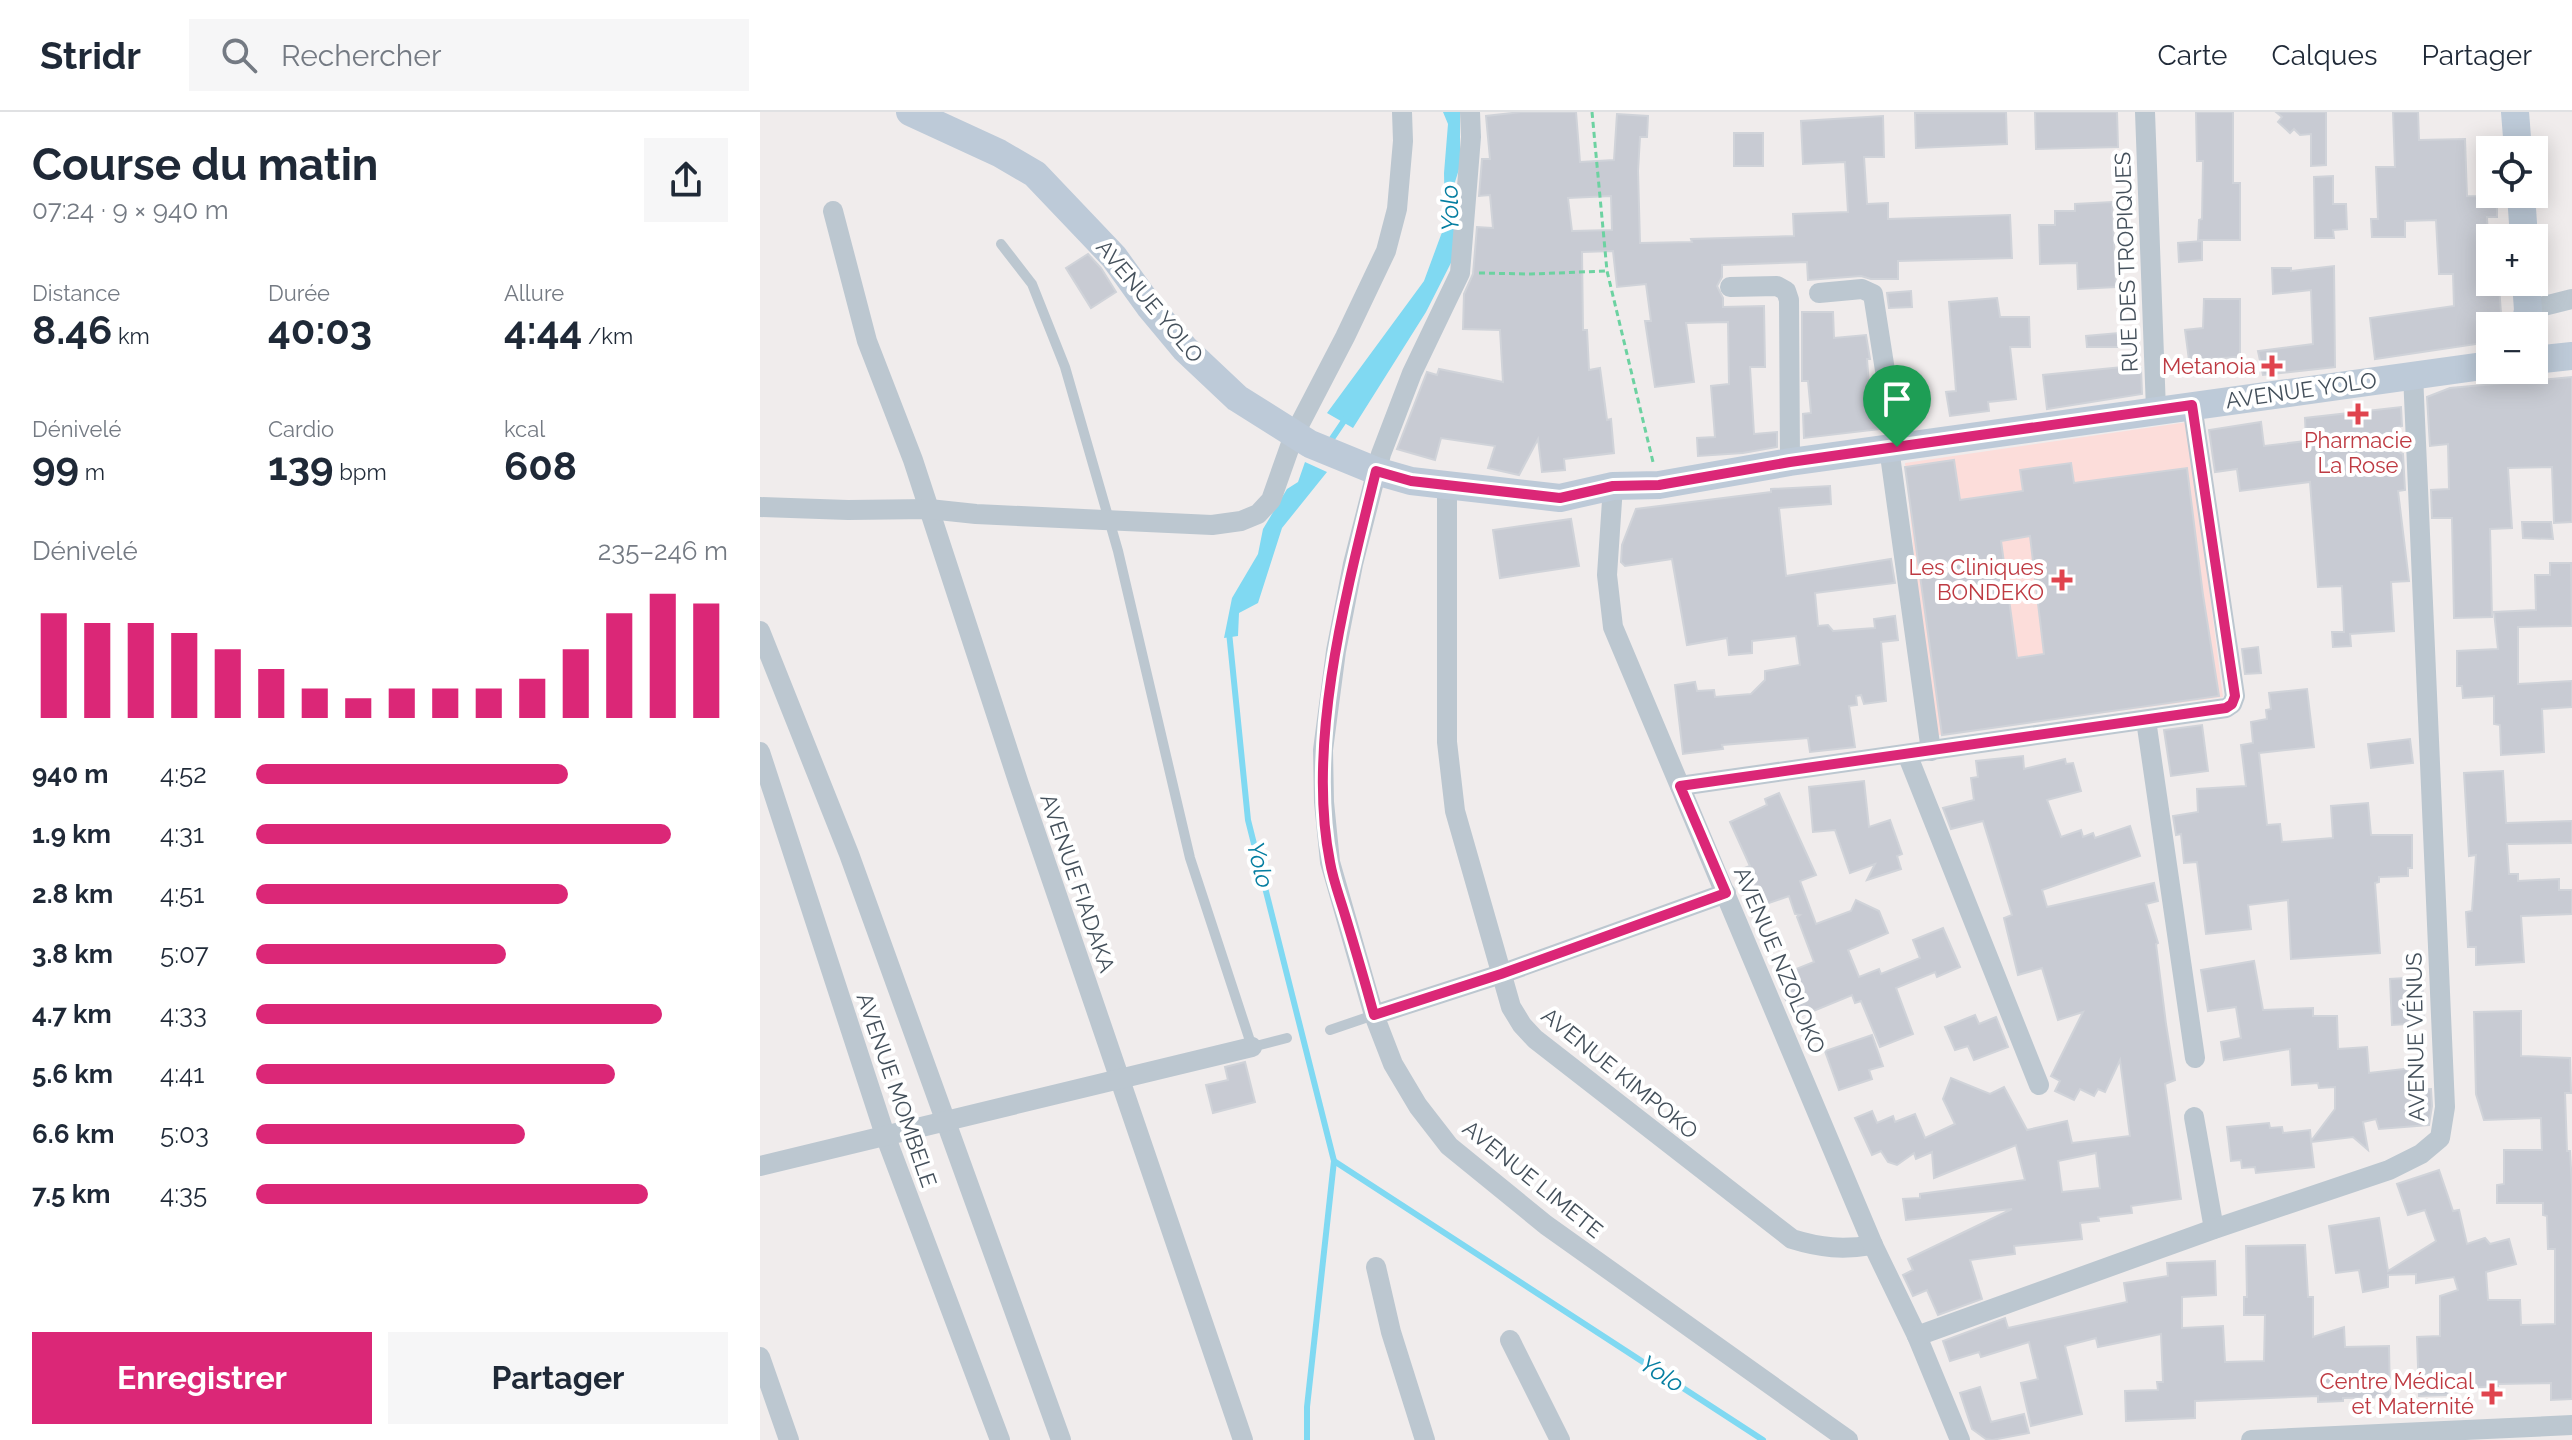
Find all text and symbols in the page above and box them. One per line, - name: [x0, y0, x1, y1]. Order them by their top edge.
- search box: [189, 19, 749, 91]
- text: Stridr: [40, 33, 141, 78]
- icon: search: [217, 33, 261, 77]
- text: Rechercher: [281, 38, 441, 73]
- text: Carte: [2158, 39, 2227, 72]
- text: Calques: [2271, 39, 2377, 72]
- text: Partager: [2421, 39, 2532, 72]
- map controls: [2476, 136, 2548, 384]
- button: locate: [2476, 136, 2548, 208]
- button: share: [644, 138, 728, 222]
- text: Course du matin: [32, 139, 378, 190]
- street label: RUE DES TROPIQUES: [2109, 151, 2143, 373]
- water label: Yolo: [1434, 184, 1465, 232]
- text: 07:24 · 9 × 940 m: [32, 195, 229, 225]
- button: +: [2476, 224, 2548, 296]
- street label: AVENUE YOLO: [1091, 234, 1209, 368]
- text: Distance: [32, 280, 120, 306]
- text: Durée: [268, 280, 330, 306]
- text: Allure: [504, 280, 564, 306]
- text: 8.46: [32, 306, 112, 353]
- text: 40:03: [268, 306, 372, 353]
- text: 4:44: [504, 306, 582, 353]
- button: −: [2476, 312, 2548, 384]
- text: km: [112, 323, 150, 349]
- text: /km: [582, 323, 633, 349]
- place label: Metanoia: [2162, 353, 2256, 379]
- marker: Metanoia: [2263, 357, 2281, 375]
- pin: [1863, 365, 1931, 447]
- street label: AVENUE YOLO: [2224, 367, 2378, 413]
- icon: arrive: [1875, 377, 1919, 421]
- marker: Pharmacie La Rose: [2349, 405, 2367, 423]
- text: Dénivelé: [32, 416, 121, 442]
- text: Cardio: [268, 416, 334, 442]
- text: kcal: [504, 416, 545, 442]
- place label: Pharmacie La Rose: [2304, 427, 2412, 478]
- text: 99: [32, 442, 79, 489]
- text: 139: [268, 442, 334, 489]
- text: 608: [504, 442, 577, 489]
- text: m: [79, 459, 105, 485]
- text: bpm: [334, 459, 387, 485]
- text: Dénivelé: [32, 536, 138, 566]
- text: 235–246 m: [598, 536, 728, 566]
- place label: Les Cliniques BONDEKO: [1909, 554, 2044, 605]
- marker: Les Cliniques BONDEKO: [2051, 569, 2073, 591]
- text: 940 m: [32, 759, 109, 789]
- text: 4:52: [160, 759, 207, 789]
- street label: AVENUE FIADAKA: [1035, 790, 1121, 976]
- text: 1.9 km: [32, 819, 111, 849]
- text: 4:31: [160, 819, 204, 849]
- water label: Yolo: [1241, 839, 1280, 891]
- street label: AVENUE NZOLOKO: [1729, 863, 1831, 1057]
- text: 2.8 km: [32, 879, 113, 909]
- text: 4:51: [160, 879, 204, 909]
- text: 3.8 km: [32, 939, 113, 969]
- text: 5:07: [160, 939, 209, 969]
- street label: AVENUE VÉNUS: [2401, 952, 2429, 1122]
- street label: AVENUE MOMBELE: [852, 989, 942, 1191]
- text: 4.7 km: [32, 999, 112, 1029]
- text: 4:33: [160, 999, 207, 1029]
- street label: AVENUE KIMPOKO: [1537, 1002, 1703, 1144]
- text: 5.6 km: [32, 1059, 113, 1089]
- text: 4:41: [160, 1059, 204, 1089]
- street label: AVENUE LIMETE: [1458, 1115, 1608, 1243]
- text: 6.6 km: [32, 1119, 114, 1149]
- text: 5:03: [160, 1119, 209, 1149]
- text: 7.5 km: [32, 1179, 110, 1209]
- text: 4:35: [160, 1179, 207, 1209]
- button: Enregistrer: [32, 1332, 372, 1424]
- button: Partager: [388, 1332, 728, 1424]
- water label: Yolo: [1635, 1349, 1690, 1398]
- place label: Centre Médical et Maternité: [2319, 1368, 2474, 1419]
- marker: Centre Médical et Maternité: [2481, 1383, 2503, 1405]

